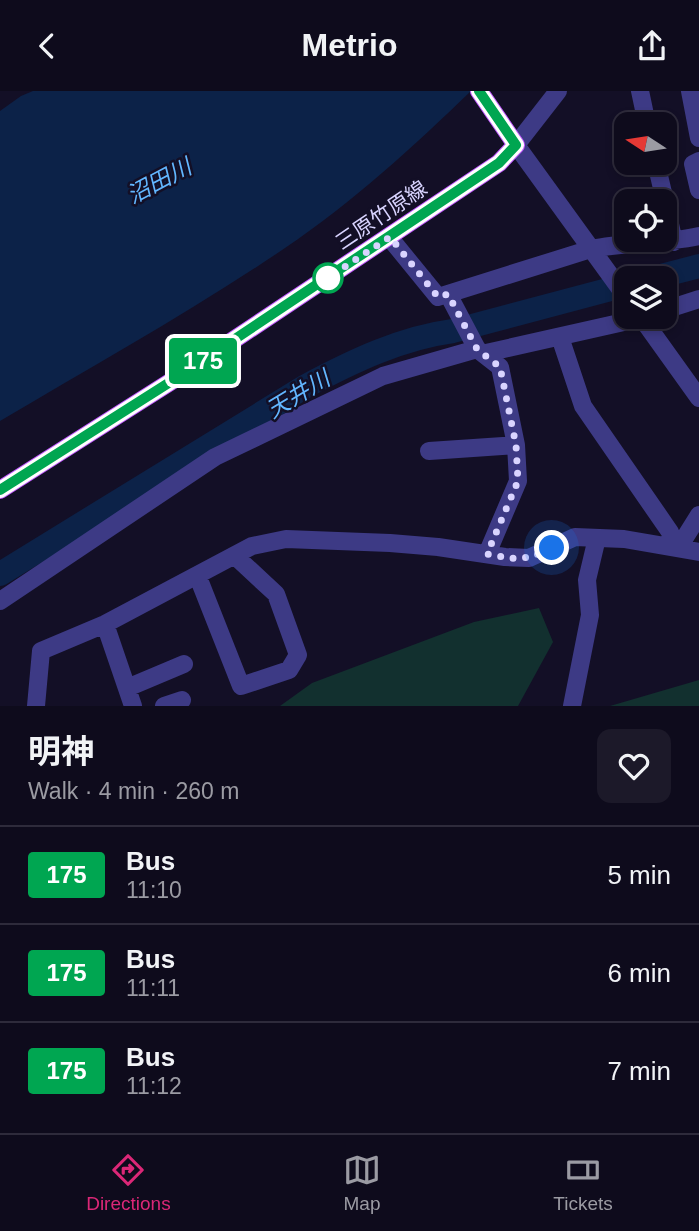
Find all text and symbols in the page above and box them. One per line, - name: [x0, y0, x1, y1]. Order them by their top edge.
- icon: back: [28, 27, 66, 65]
- text: Metrio: [302, 27, 398, 63]
- icon: share: [633, 27, 671, 65]
- north arrow: [614, 112, 677, 175]
- map controls: [614, 112, 677, 329]
- water label: 沼田川: [122, 152, 198, 209]
- street label: 三原竹原線: [331, 176, 431, 254]
- button: locate: [614, 189, 677, 252]
- unlabelled marker: [313, 263, 343, 293]
- button: layers: [614, 266, 677, 329]
- line badge: 175: [163, 338, 243, 384]
- text: 175: [183, 347, 223, 374]
- water label: 天井川: [262, 364, 337, 423]
- your location: [534, 530, 569, 565]
- button: heart: [597, 729, 671, 803]
- text: 明神: [28, 733, 94, 770]
- text: Walk · 4 min · 260 m: [28, 778, 239, 804]
- text: Bus: [126, 846, 175, 876]
- text: 5 min: [607, 860, 671, 890]
- text: 175: [46, 861, 87, 888]
- text: 11:10: [126, 877, 182, 903]
- text: Bus: [126, 944, 175, 974]
- text: 6 min: [607, 958, 671, 988]
- text: 175: [46, 959, 87, 986]
- text: 11:11: [126, 975, 180, 1001]
- text: Bus: [126, 1042, 175, 1072]
- text: 7 min: [607, 1056, 671, 1086]
- text: 175: [46, 1057, 87, 1084]
- text: 11:12: [126, 1073, 182, 1099]
- tab: Directions: [86, 1151, 171, 1215]
- tab: Map: [343, 1151, 381, 1215]
- tab: Tickets: [553, 1151, 613, 1215]

